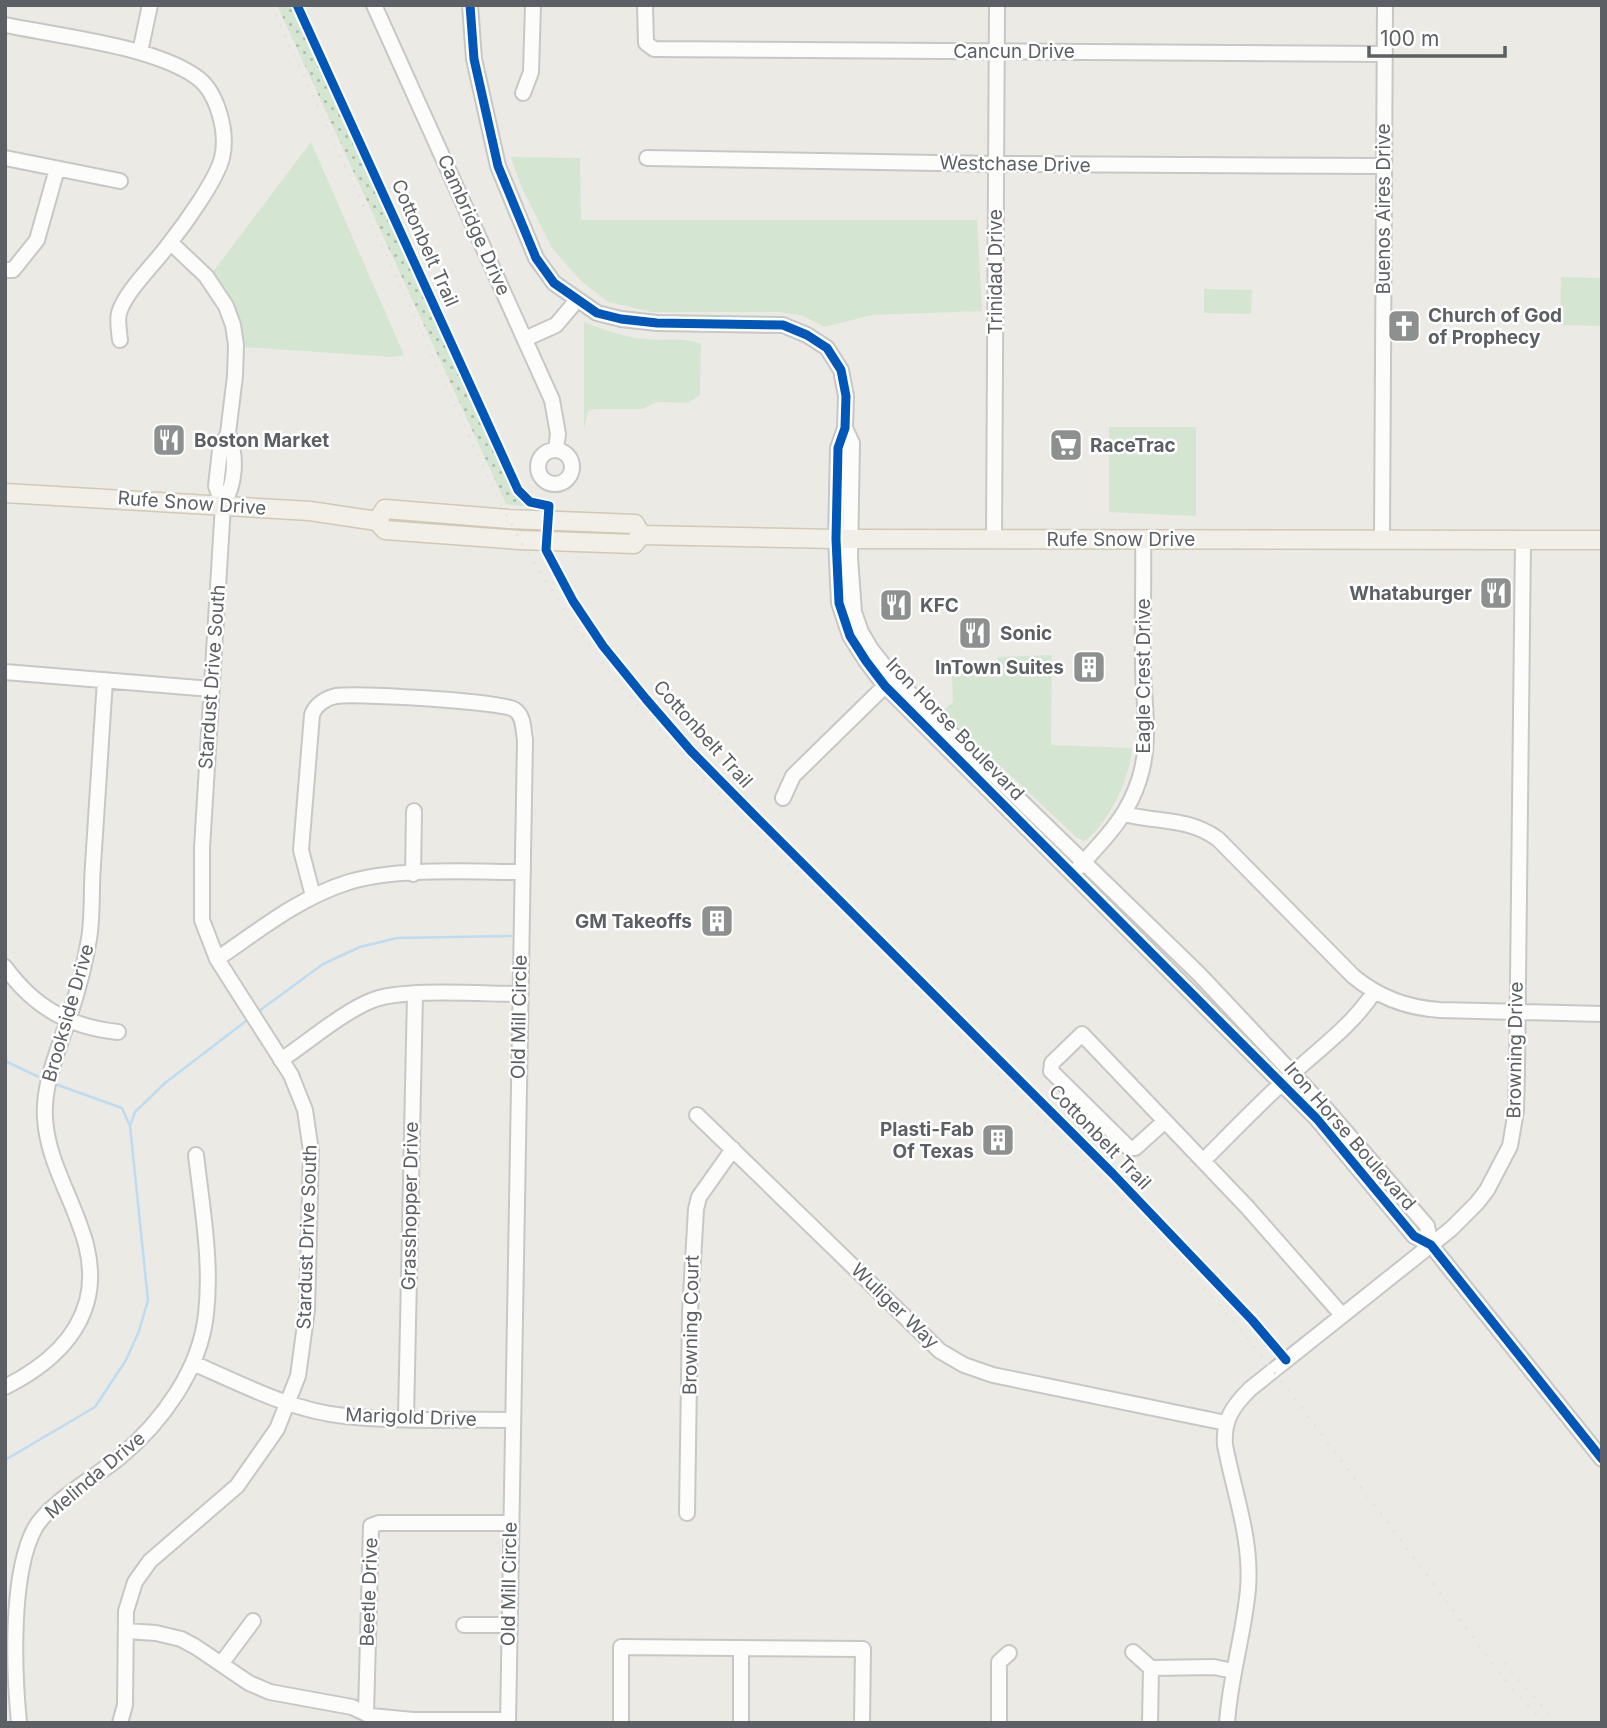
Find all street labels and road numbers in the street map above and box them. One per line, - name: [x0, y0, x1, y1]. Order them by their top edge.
- street label: Cancun Drive: [953, 40, 1075, 63]
- street label: Buenos Aires Drive: [1372, 124, 1395, 294]
- street label: Cambridge Drive: [433, 151, 515, 299]
- street label: Westchase Drive: [939, 151, 1091, 177]
- street label: Cottonbelt Trail: [387, 176, 463, 310]
- street label: Trinidad Drive: [984, 209, 1007, 335]
- street label: Rufe Snow Drive: [117, 486, 267, 520]
- street label: Rufe Snow Drive: [1047, 528, 1195, 551]
- street label: Stardust Drive South: [194, 584, 230, 770]
- street label: Eagle Crest Drive: [1132, 598, 1155, 754]
- street label: Iron Horse Boulevard: [881, 653, 1029, 805]
- street label: Cottonbelt Trail: [649, 675, 757, 793]
- street label: Brookside Drive: [37, 941, 99, 1085]
- street label: Old Mill Circle: [506, 955, 532, 1079]
- street label: Browning Drive: [1502, 981, 1528, 1119]
- street label: Iron Horse Boulevard: [1279, 1057, 1421, 1215]
- street label: Cottonbelt Trail: [1044, 1080, 1156, 1194]
- street label: Grasshopper Drive: [397, 1121, 423, 1291]
- street label: Stardust Drive South: [292, 1144, 322, 1330]
- street label: Browning Court: [678, 1255, 704, 1395]
- street label: Wuliger Way: [846, 1258, 944, 1354]
- street label: Marigold Drive: [345, 1403, 477, 1431]
- street label: Melinda Drive: [40, 1427, 150, 1523]
- street label: Old Mill Circle: [496, 1522, 522, 1646]
- street label: Beetle Drive: [356, 1537, 382, 1647]

